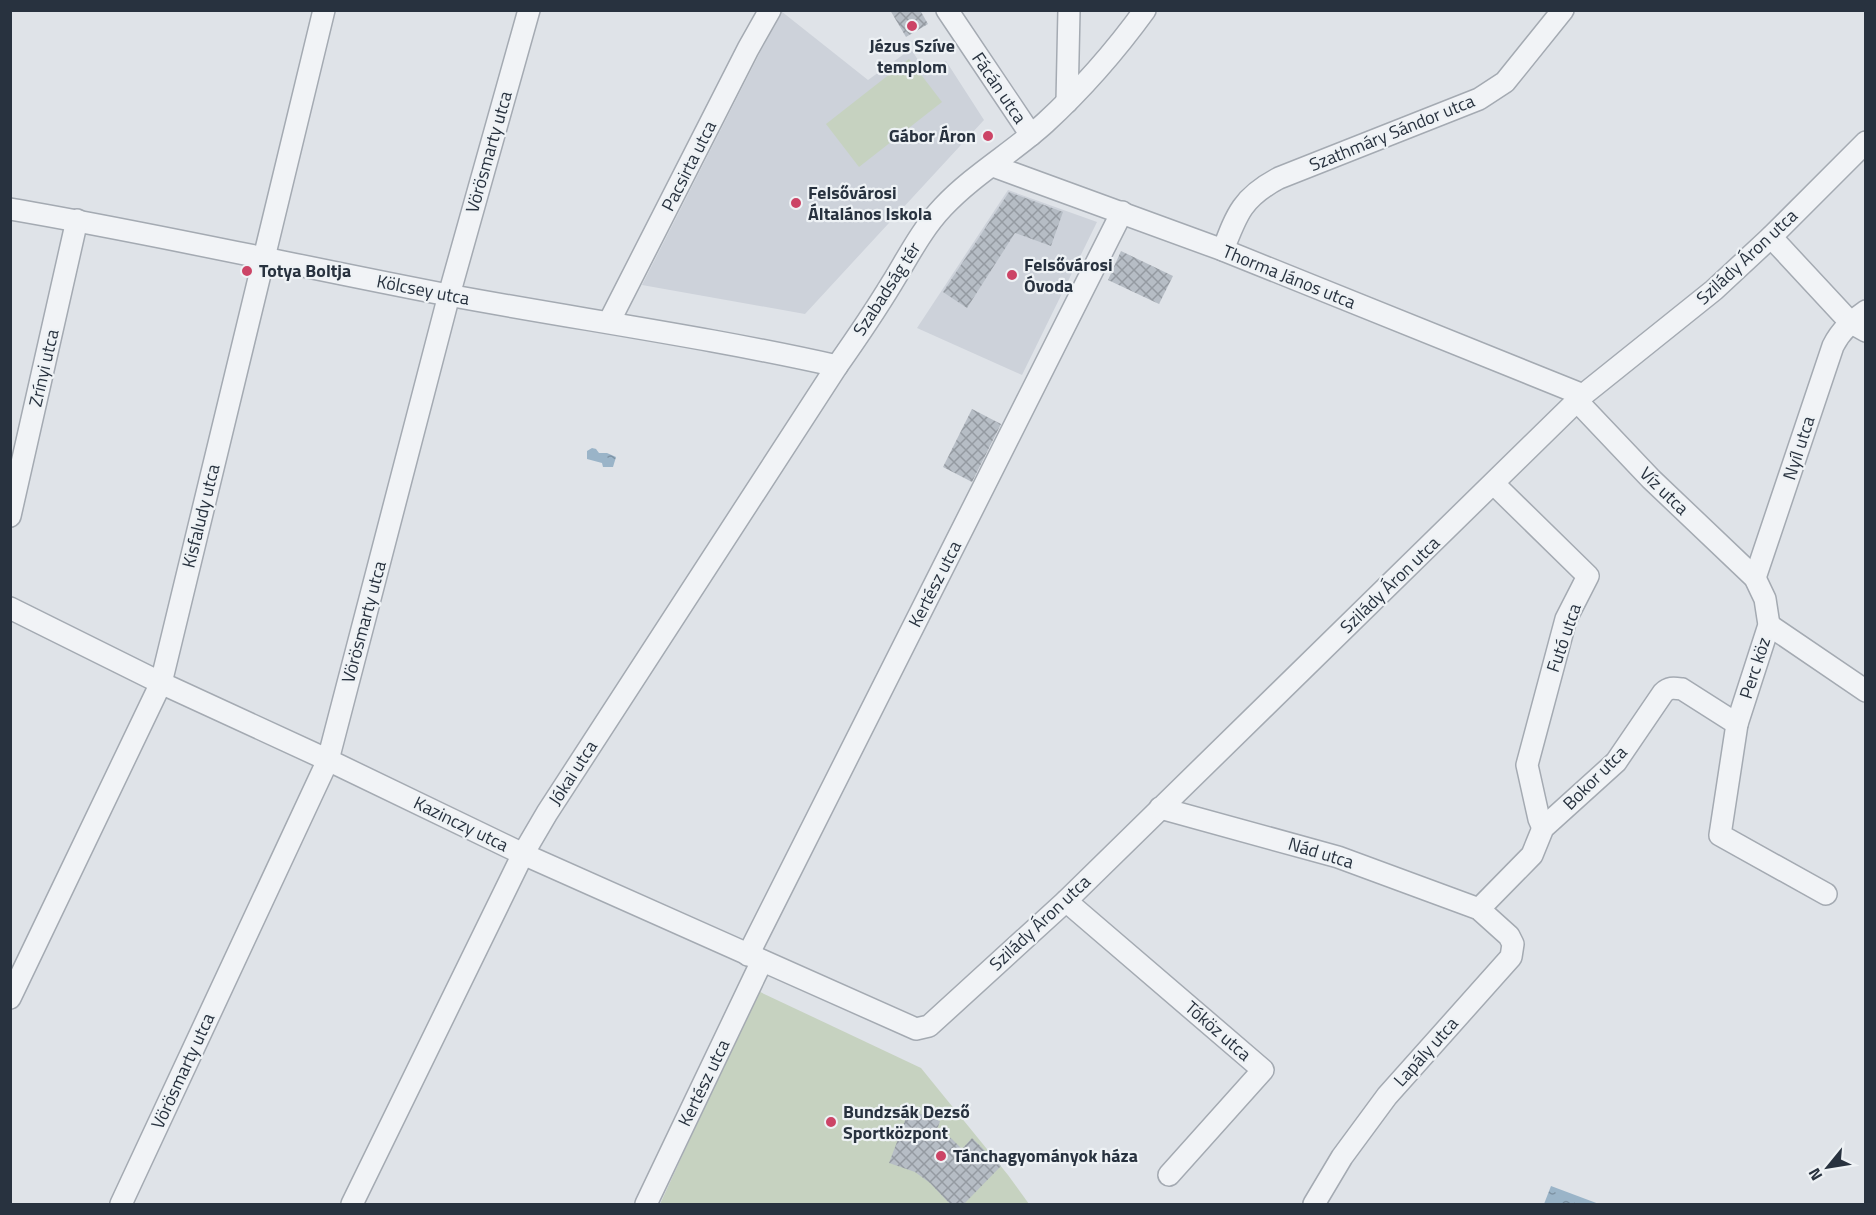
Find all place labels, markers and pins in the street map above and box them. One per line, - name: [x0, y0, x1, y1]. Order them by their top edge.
- marker: Jézus Szíve templom: [905, 19, 919, 33]
- place label: Jézus Szíve templom: [869, 32, 955, 80]
- place label: Gábor Áron: [889, 122, 976, 149]
- marker: Gábor Áron: [981, 129, 995, 143]
- place label: Felsővárosi Általános Iskola: [808, 179, 932, 227]
- marker: Felsővárosi Általános Iskola: [789, 196, 803, 210]
- place label: Felsővárosi Óvoda: [1024, 251, 1113, 299]
- place label: Totya Boltja: [259, 257, 351, 284]
- marker: Totya Boltja: [240, 264, 254, 278]
- marker: Felsővárosi Óvoda: [1005, 268, 1019, 282]
- place label: Bundzsák Dezső Sportközpont: [843, 1098, 970, 1146]
- marker: Bundzsák Dezső Sportközpont: [824, 1115, 838, 1129]
- place label: Tánchagyományok háza: [953, 1142, 1138, 1169]
- marker: Tánchagyományok háza: [934, 1149, 948, 1163]

